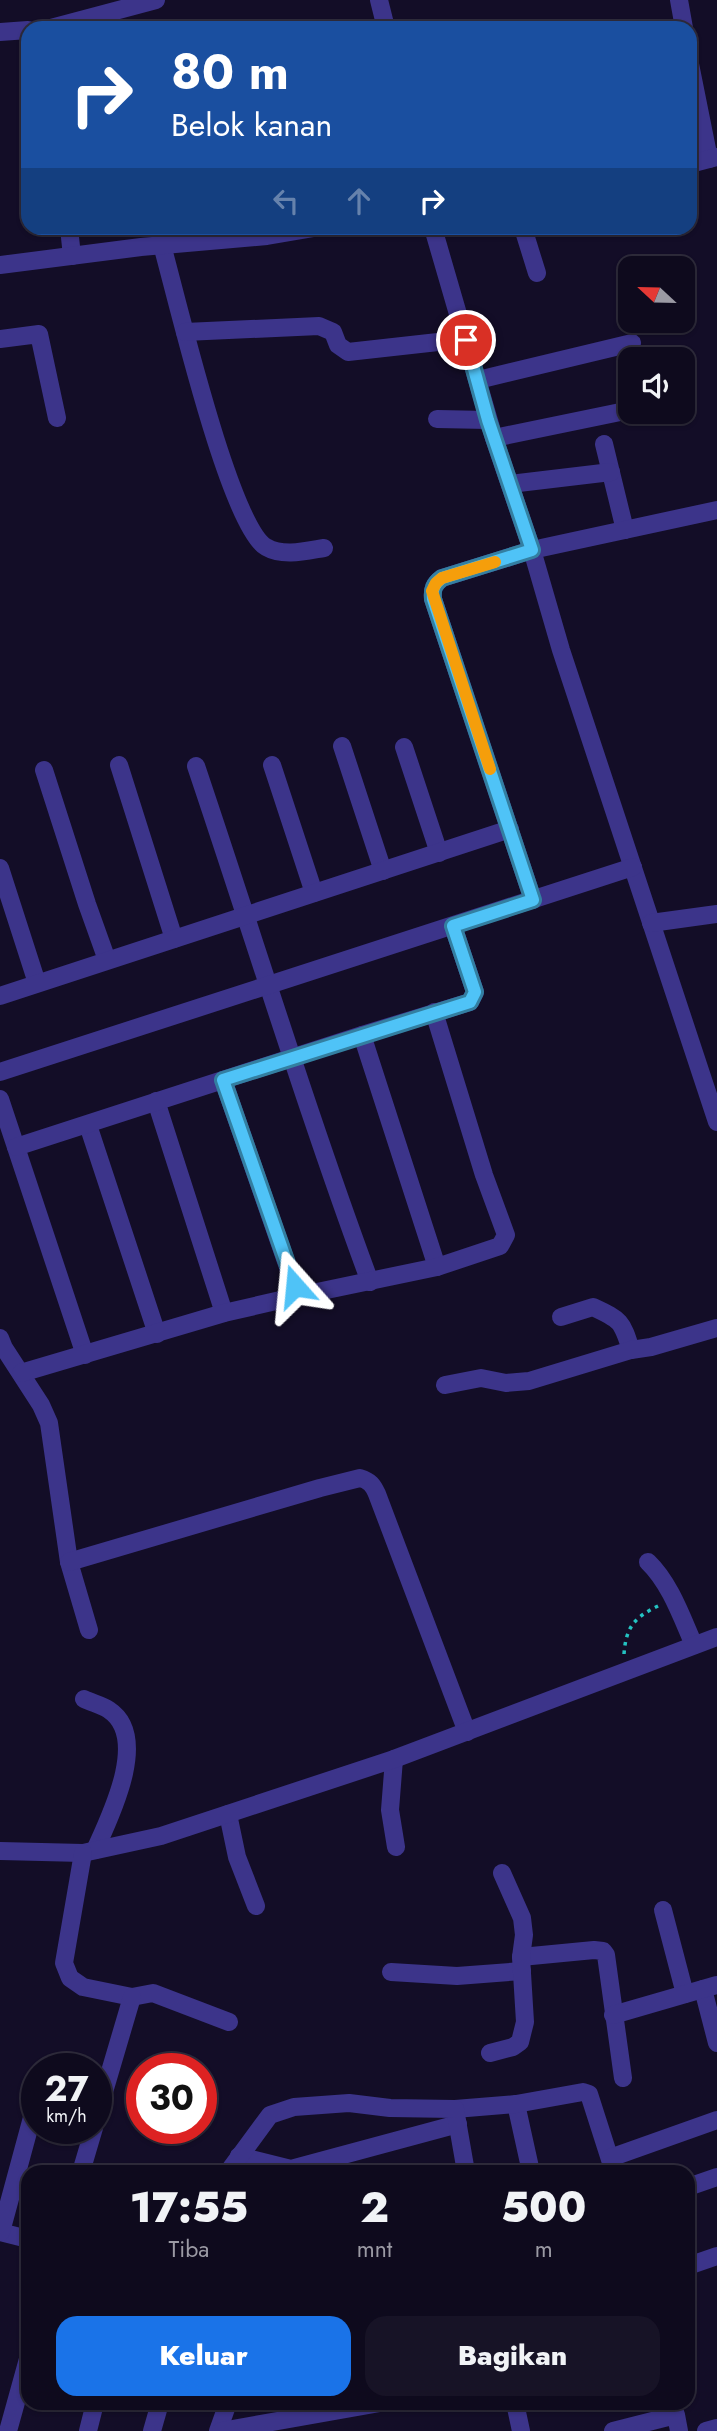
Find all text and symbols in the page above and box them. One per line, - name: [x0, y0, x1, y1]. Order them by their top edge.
- text: 80 m: [171, 37, 289, 107]
- icon: right: [56, 49, 147, 140]
- text: Belok kanan: [171, 102, 332, 148]
- icon: left: [267, 182, 305, 220]
- icon: ahead: [340, 182, 378, 220]
- icon: right: [413, 182, 451, 220]
- north arrow: [618, 256, 695, 332]
- map controls: [618, 256, 695, 424]
- pin: [436, 310, 496, 370]
- icon: arrive: [447, 321, 485, 359]
- button: sound: [618, 347, 695, 424]
- position arrow: [258, 1249, 332, 1323]
- speed limit sign: 30: [126, 2053, 217, 2144]
- text: 27: [44, 2064, 89, 2114]
- text: km/h: [46, 2103, 87, 2129]
- text: 17:55: [130, 2177, 248, 2238]
- text: 2: [360, 2177, 389, 2238]
- text: 500: [501, 2177, 586, 2238]
- text: Tiba: [168, 2232, 209, 2266]
- text: mnt: [357, 2232, 392, 2266]
- text: m: [535, 2232, 553, 2266]
- button: Keluar: [56, 2316, 351, 2396]
- button: Bagikan: [365, 2316, 660, 2396]

